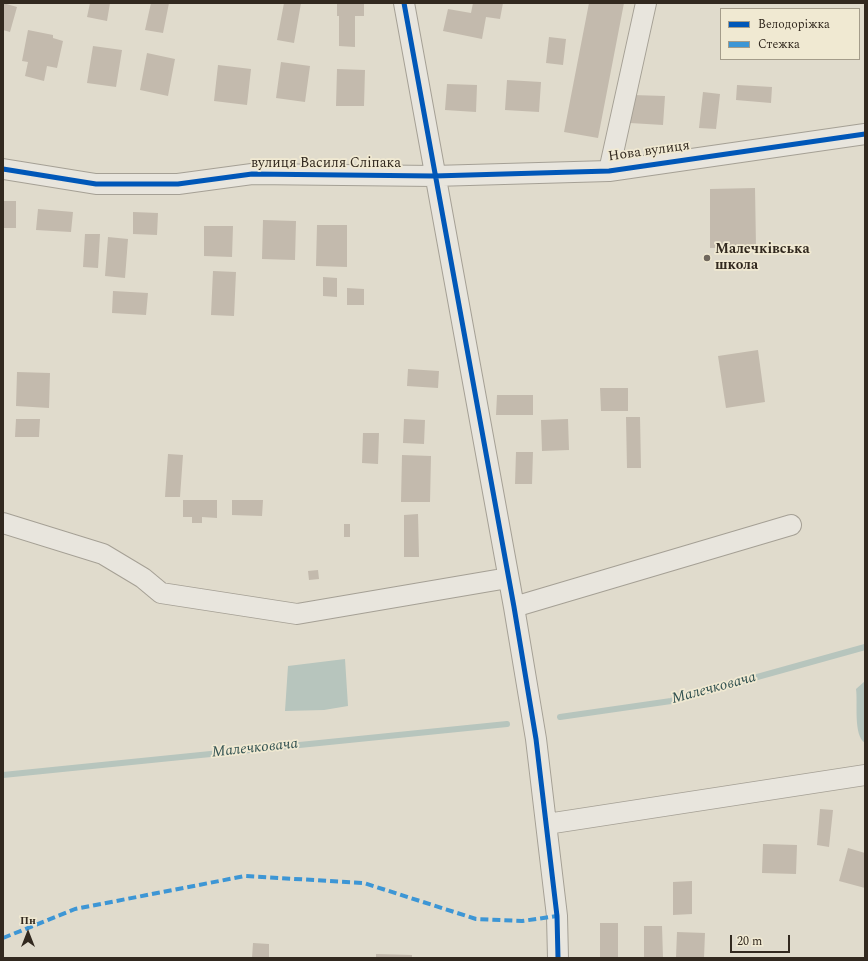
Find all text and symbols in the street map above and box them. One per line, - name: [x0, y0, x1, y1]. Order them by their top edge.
- legend: [720, 8, 860, 60]
- text: Велодоріжка: [758, 15, 830, 34]
- text: Стежка: [758, 35, 800, 54]
- street label: Нова вулиця: [607, 138, 691, 166]
- street label: вулиця Василя Сліпака: [251, 156, 401, 172]
- place label: Малечківська школа: [715, 242, 810, 274]
- marker: Малечківська школа: [702, 253, 712, 263]
- water label: Малечковача: [670, 669, 758, 709]
- water label: Малечковача: [211, 736, 299, 762]
- text: Пн: [20, 912, 36, 929]
- north arrow: [8, 913, 48, 953]
- scale bar: [732, 927, 792, 953]
- text: 20 m: [737, 932, 762, 951]

